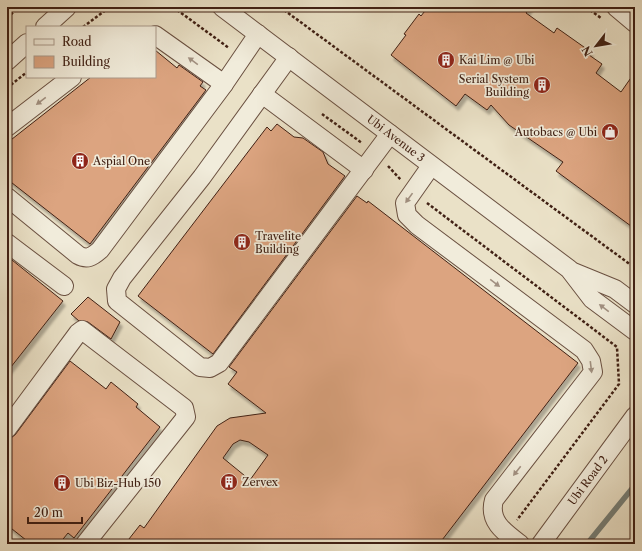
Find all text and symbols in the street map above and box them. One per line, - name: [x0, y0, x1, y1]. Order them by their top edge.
- legend: [26, 26, 156, 78]
- north arrow: [576, 26, 616, 66]
- text: Road: [62, 34, 92, 49]
- text: N: [579, 43, 596, 59]
- building icon: Kai Lim @ Ubi: [436, 50, 456, 70]
- place label: Kai Lim @ Ubi: [459, 53, 535, 67]
- text: Building: [62, 54, 110, 69]
- one-way arrow: [188, 57, 198, 65]
- place label: Serial System Building: [459, 72, 530, 99]
- building icon: Serial System Building: [532, 75, 552, 95]
- one-way arrow: [36, 96, 47, 105]
- street label: Ubi Avenue 3: [364, 112, 428, 165]
- shop icon: Autobacs @ Ubi: [600, 122, 620, 142]
- place label: Autobacs @ Ubi: [514, 125, 598, 139]
- building icon: Aspial One: [70, 151, 90, 171]
- place label: Aspial One: [92, 154, 150, 168]
- one-way arrow: [405, 192, 413, 203]
- place label: Travelite Building: [255, 229, 301, 256]
- building icon: Travelite Building: [232, 232, 252, 252]
- one-way arrow: [489, 279, 500, 287]
- one-way arrow: [599, 304, 609, 312]
- one-way arrow: [588, 360, 594, 373]
- street label: Ubi Road 2: [565, 453, 611, 508]
- one-way arrow: [513, 465, 521, 476]
- building icon: Zervex: [219, 472, 239, 492]
- building icon: Ubi Biz-Hub 150: [52, 473, 72, 493]
- place label: Zervex: [242, 475, 279, 489]
- place label: Ubi Biz-Hub 150: [75, 476, 161, 490]
- scale bar: [28, 499, 82, 525]
- text: 20 m: [34, 505, 63, 520]

